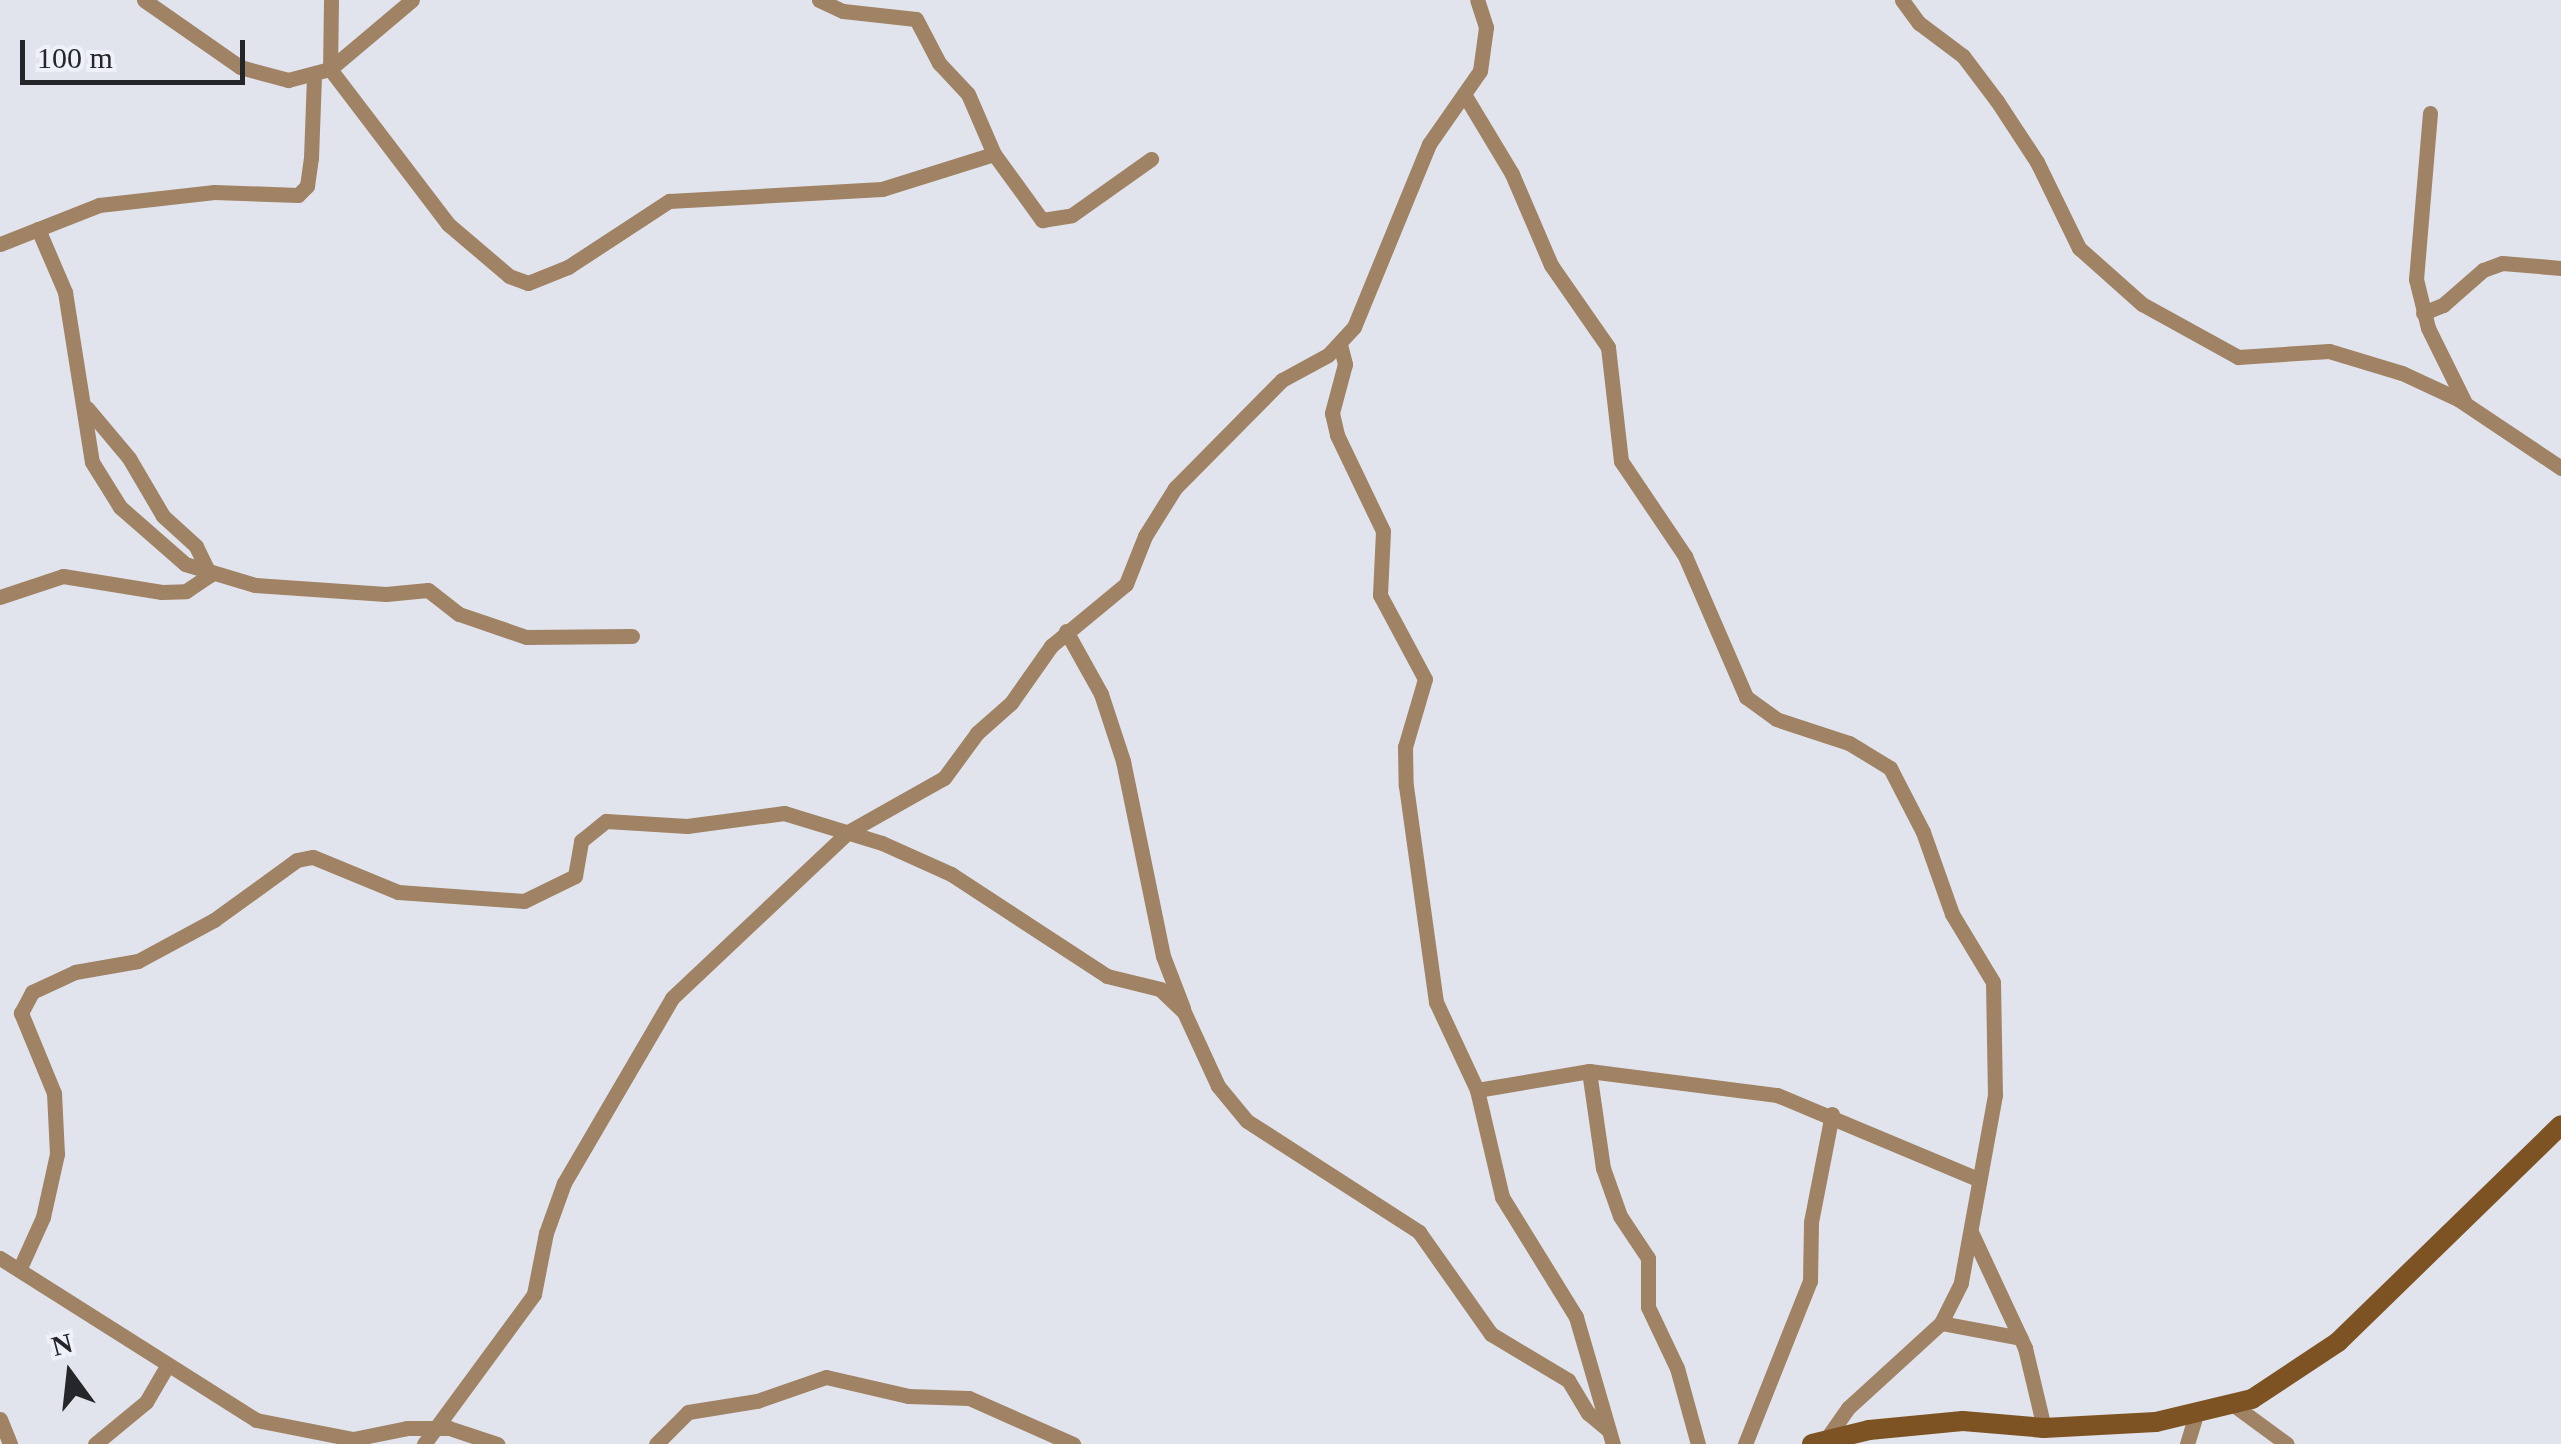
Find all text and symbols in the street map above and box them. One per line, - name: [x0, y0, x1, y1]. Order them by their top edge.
- scale bar: [25, 20, 250, 82]
- text: 100 m: [37, 41, 113, 74]
- north arrow: [20, 1324, 120, 1424]
- text: N: [48, 1327, 76, 1362]

